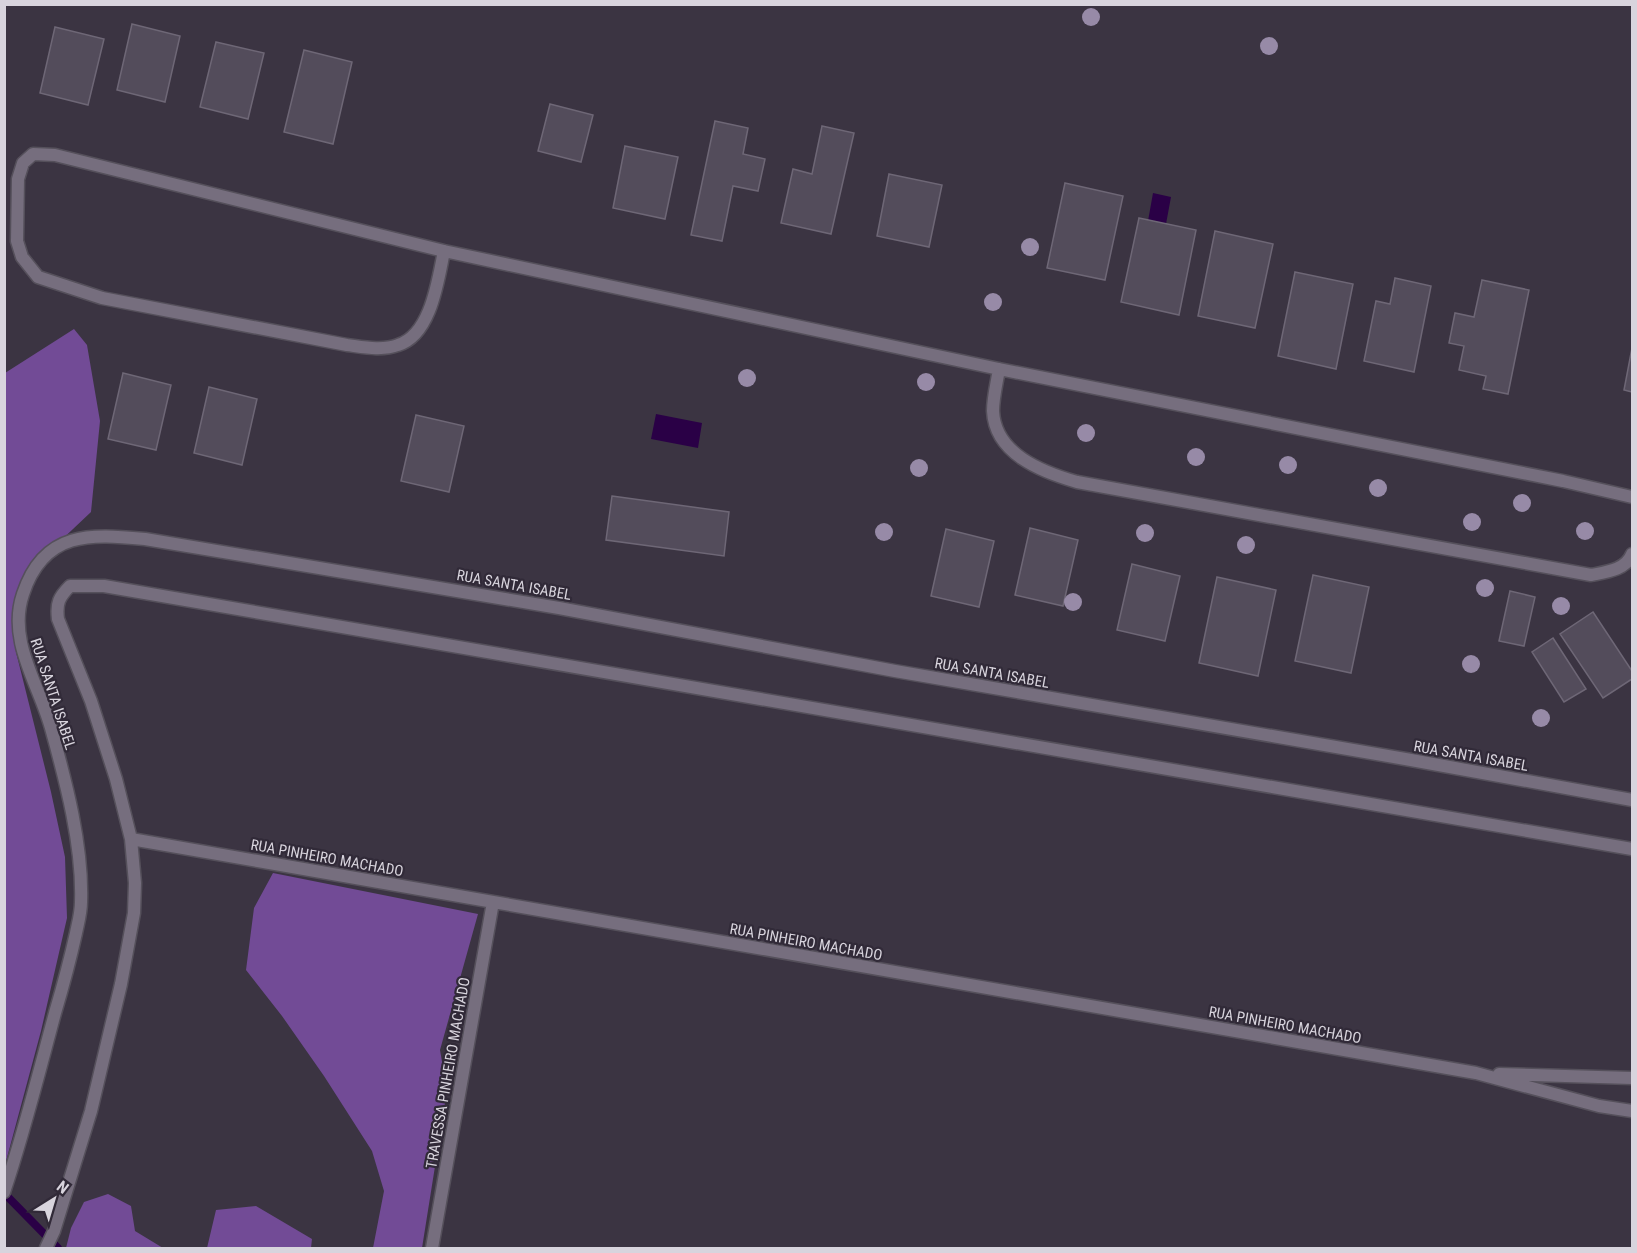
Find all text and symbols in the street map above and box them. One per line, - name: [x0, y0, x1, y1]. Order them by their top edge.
- street label: RUA SANTA ISABEL: [455, 566, 573, 604]
- street label: RUA SANTA ISABEL: [27, 636, 79, 752]
- street label: RUA SANTA ISABEL: [933, 654, 1051, 692]
- street label: RUA SANTA ISABEL: [1412, 737, 1530, 775]
- street label: RUA PINHEIRO MACHADO: [249, 836, 405, 880]
- street label: RUA PINHEIRO MACHADO: [728, 920, 884, 964]
- street label: TRAVESSA PINHEIRO MACHADO: [422, 976, 474, 1170]
- street label: RUA PINHEIRO MACHADO: [1207, 1003, 1363, 1047]
- north arrow: [24, 1169, 84, 1229]
- text: N: [53, 1177, 72, 1198]

